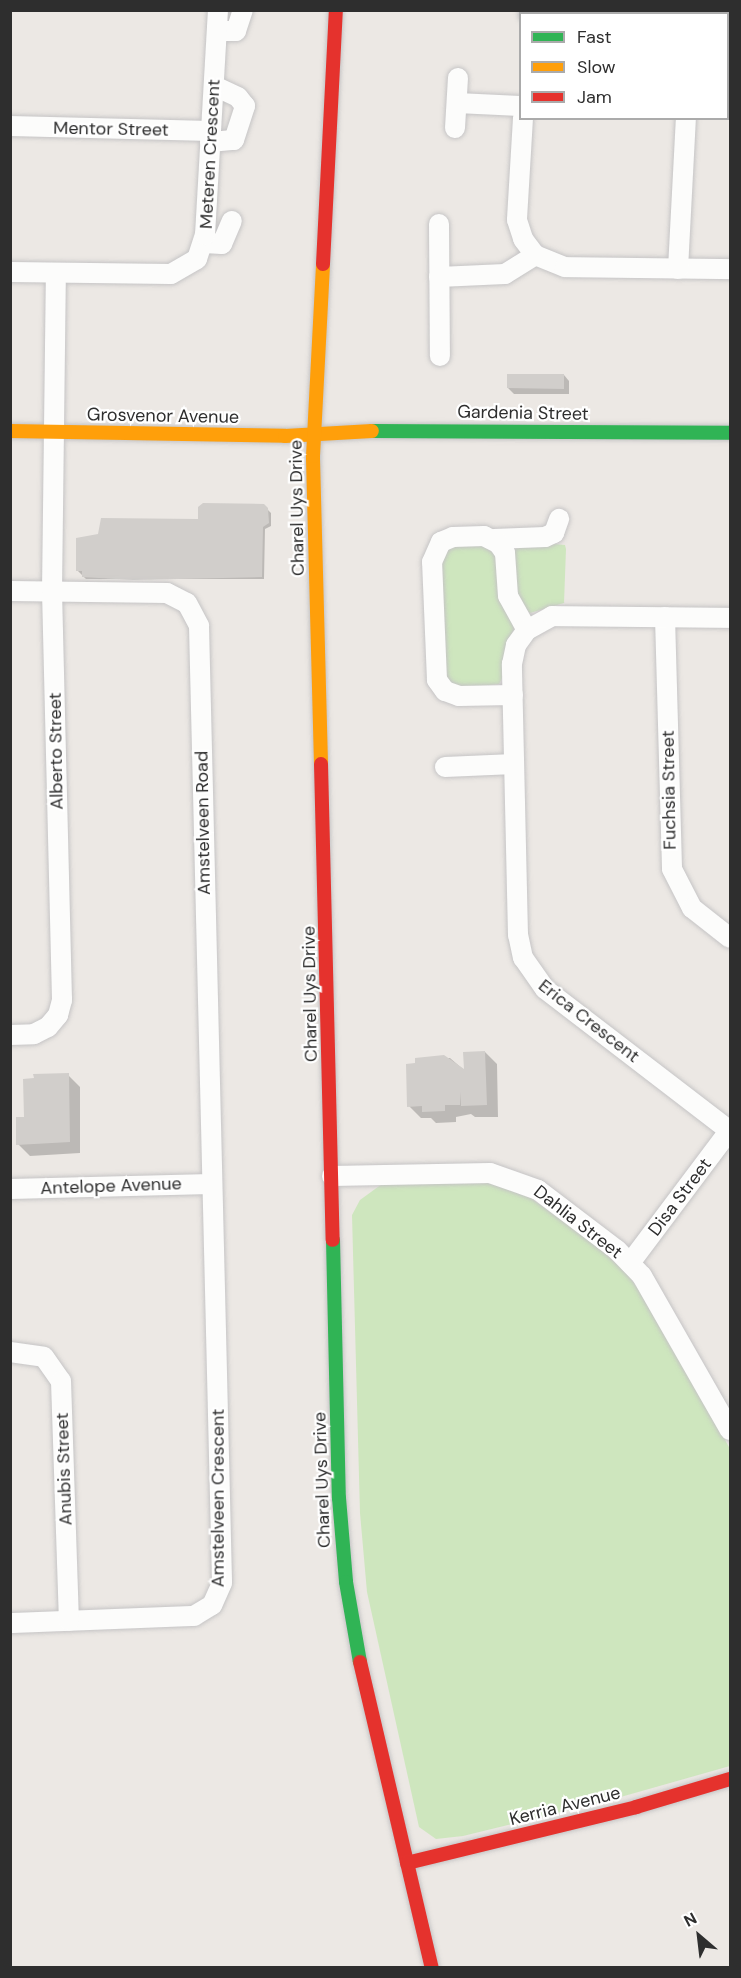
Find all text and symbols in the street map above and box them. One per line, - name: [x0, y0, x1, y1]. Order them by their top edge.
- legend: [519, 12, 729, 120]
- text: Fast: [577, 25, 612, 49]
- text: Slow: [577, 55, 616, 79]
- street label: Meteren Crescent: [195, 78, 225, 230]
- text: Jam: [577, 85, 612, 109]
- street label: Mentor Street: [53, 117, 169, 141]
- street label: Gardenia Street: [457, 401, 589, 425]
- street label: Grosvenor Avenue: [87, 404, 239, 428]
- street label: Charel Uys Drive: [285, 440, 309, 576]
- street label: Alberto Street: [44, 692, 68, 810]
- street label: Fuchsia Street: [657, 730, 681, 850]
- street label: Amstelveen Road: [191, 751, 215, 895]
- street label: Charel Uys Drive: [298, 926, 322, 1062]
- street label: Erica Crescent: [534, 975, 644, 1067]
- street label: Disa Street: [644, 1154, 716, 1240]
- street label: Antelope Avenue: [40, 1173, 182, 1199]
- street label: Dahlia Street: [529, 1181, 627, 1263]
- street label: Amstelveen Crescent: [207, 1409, 229, 1587]
- street label: Anubis Street: [51, 1412, 77, 1526]
- street label: Charel Uys Drive: [309, 1412, 335, 1548]
- street label: Kerria Avenue: [507, 1782, 623, 1830]
- north arrow: [669, 1906, 729, 1966]
- text: N: [680, 1908, 700, 1932]

